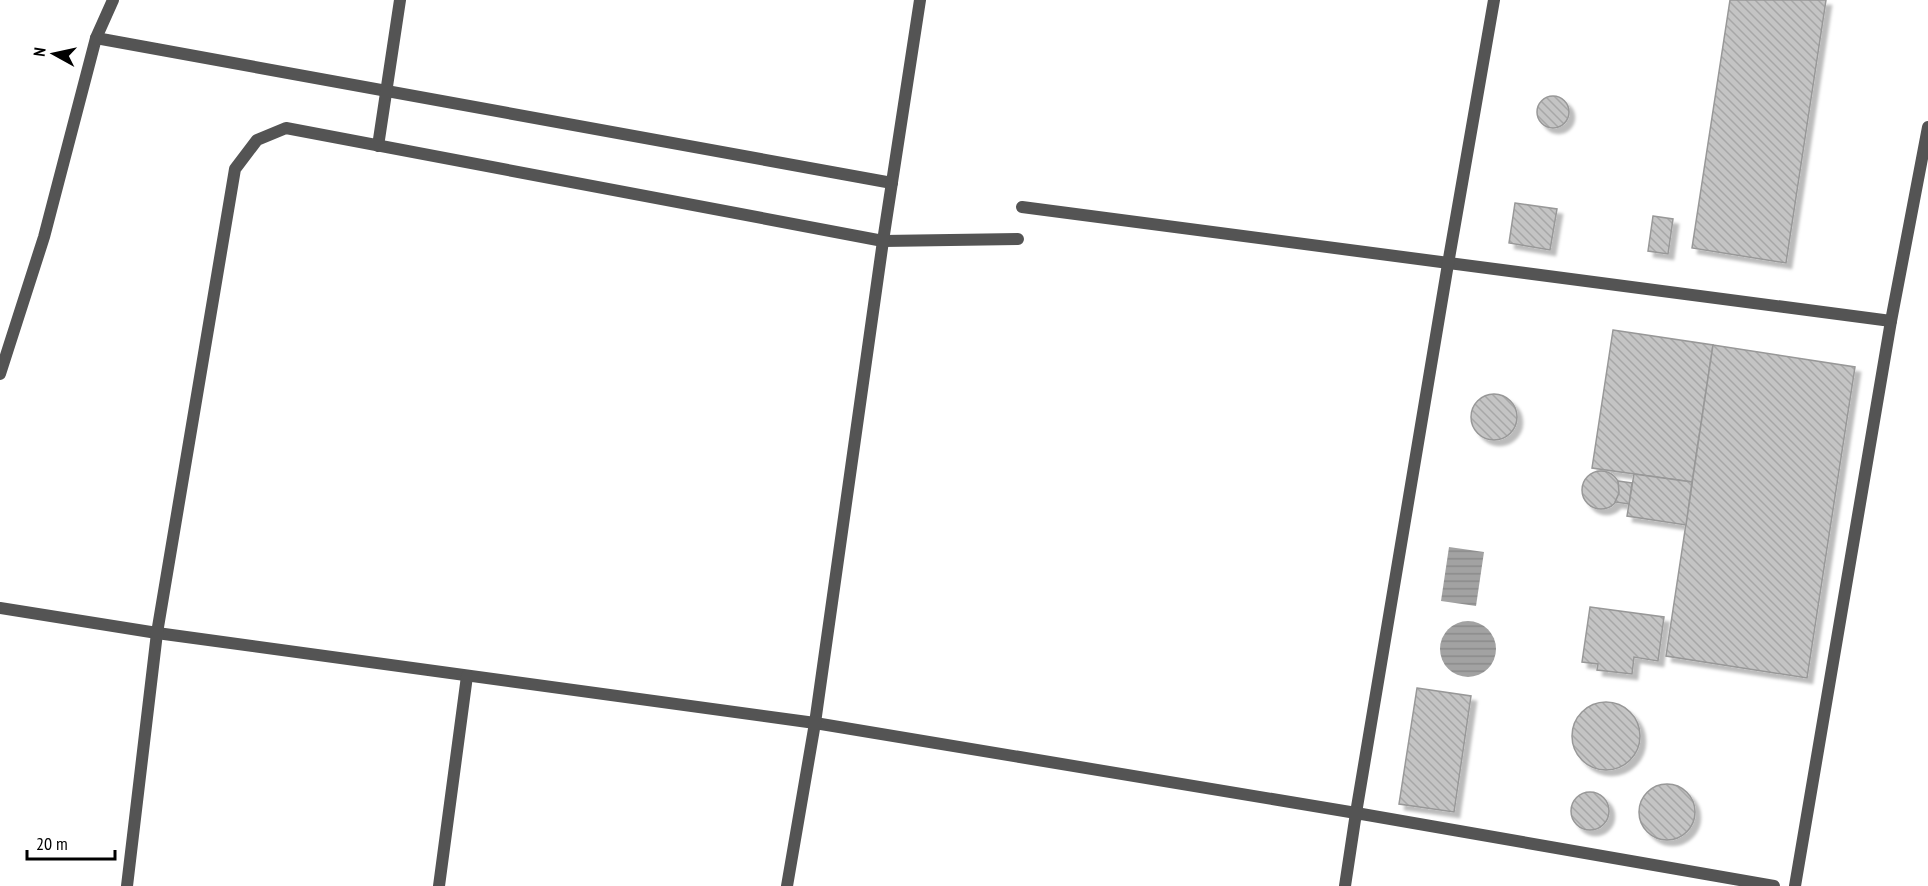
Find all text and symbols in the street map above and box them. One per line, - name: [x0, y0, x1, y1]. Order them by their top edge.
- north arrow: [24, 24, 84, 84]
- text: N: [29, 46, 50, 58]
- scale bar: [27, 823, 116, 861]
- text: 20 m: [36, 832, 68, 855]

